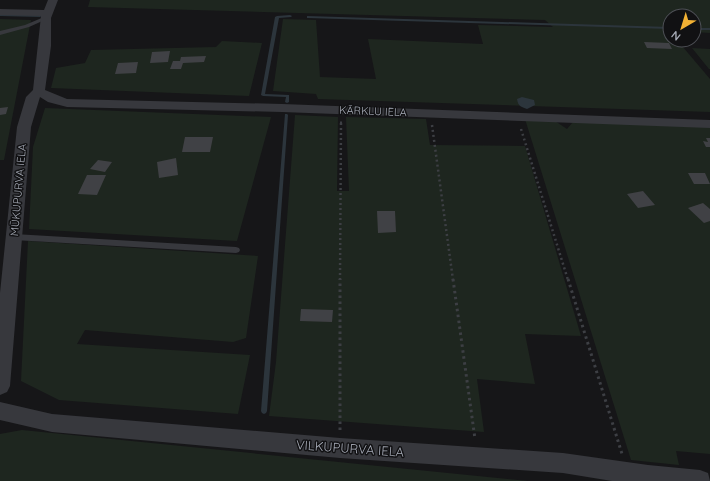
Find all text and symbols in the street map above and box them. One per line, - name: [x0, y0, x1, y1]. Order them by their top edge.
- north arrow: [662, 8, 702, 48]
- text: N: [668, 28, 683, 44]
- street label: KĀRKLU IELA: [339, 103, 407, 119]
- street label: MŪKUPURVA IELA: [7, 143, 29, 237]
- street label: VILKUPURVA IELA: [295, 436, 405, 460]

